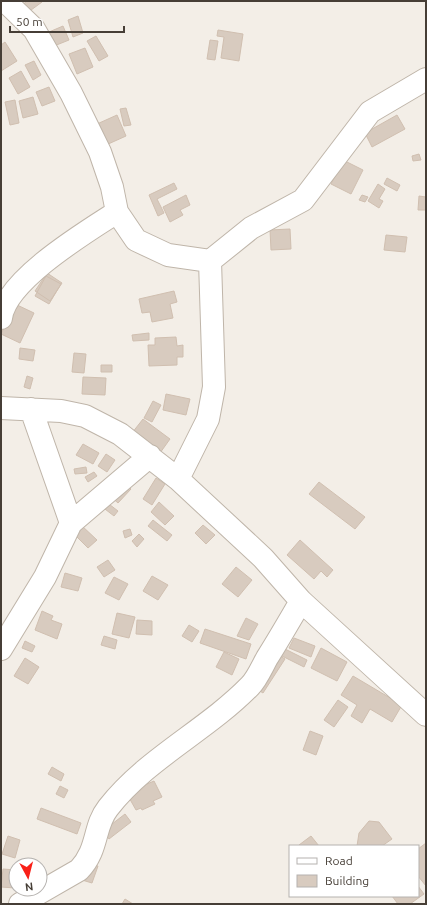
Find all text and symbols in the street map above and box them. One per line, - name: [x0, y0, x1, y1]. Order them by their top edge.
- scale bar: [10, 8, 124, 34]
- text: 50 m: [16, 15, 43, 28]
- legend: [289, 845, 419, 897]
- text: Road: [325, 854, 353, 867]
- north arrow: [8, 857, 48, 897]
- text: Building: [325, 874, 369, 887]
- text: N: [24, 880, 34, 893]

